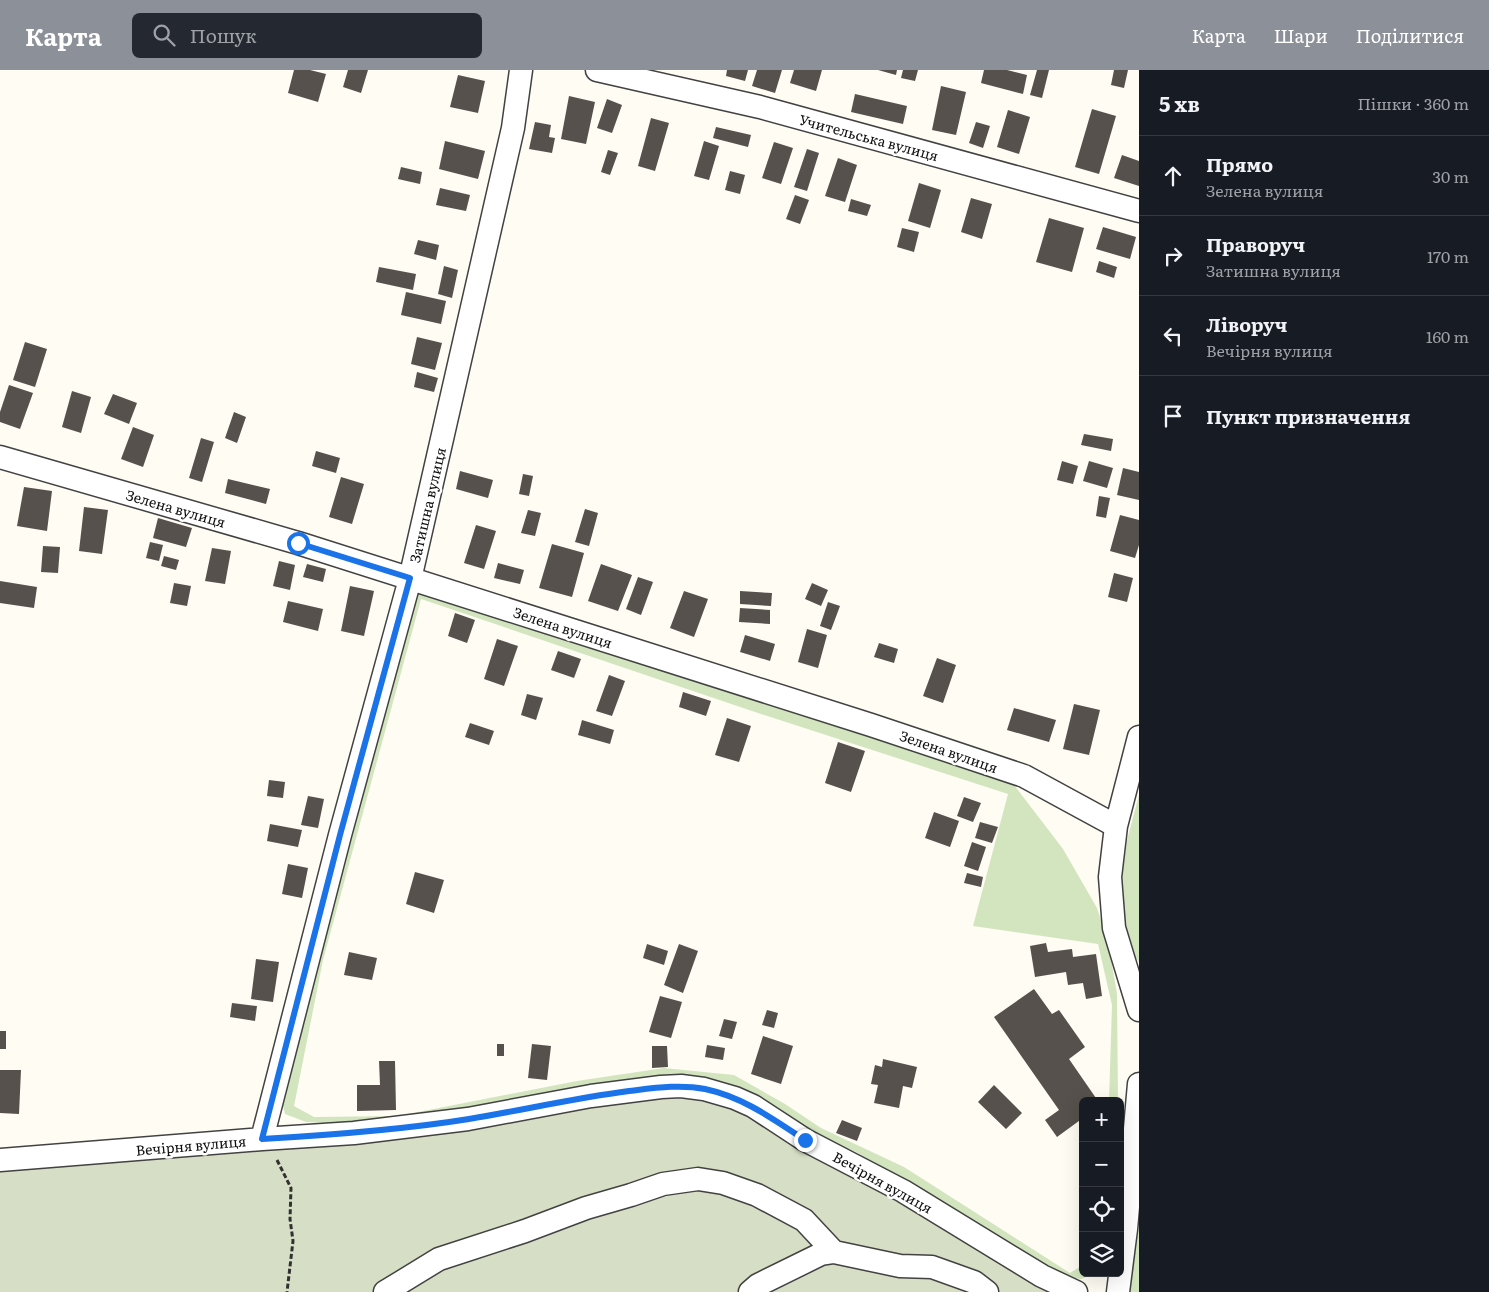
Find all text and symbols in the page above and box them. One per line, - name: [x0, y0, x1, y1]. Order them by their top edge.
- search box: [132, 13, 482, 58]
- text: Карта: [25, 18, 102, 53]
- icon: search: [150, 21, 178, 49]
- text: Пошук: [190, 21, 257, 49]
- text: Карта: [1192, 22, 1246, 49]
- text: Шари: [1274, 22, 1328, 49]
- text: Поділитися: [1356, 22, 1464, 49]
- text: 5 хв: [1159, 87, 1200, 118]
- text: Пішки · 360 m: [1357, 91, 1469, 115]
- street label: Учительська вулиця: [797, 109, 941, 165]
- text: Прямо: [1206, 150, 1273, 178]
- icon: ahead: [1159, 162, 1187, 190]
- text: 30 m: [1432, 164, 1469, 188]
- text: Зелена вулиця: [1206, 178, 1323, 202]
- text: Праворуч: [1206, 230, 1305, 258]
- icon: right: [1159, 242, 1187, 270]
- text: 170 m: [1427, 244, 1469, 268]
- text: Затишна вулиця: [1206, 258, 1341, 282]
- text: Ліворуч: [1206, 310, 1287, 338]
- icon: left: [1159, 322, 1187, 350]
- text: 160 m: [1426, 324, 1469, 348]
- text: Вечірня вулиця: [1206, 338, 1333, 362]
- icon: arrive: [1159, 402, 1187, 430]
- text: Пункт призначення: [1206, 402, 1410, 430]
- street label: Затишна вулиця: [404, 445, 450, 565]
- street label: Зелена вулиця: [124, 484, 228, 532]
- route start: [287, 532, 310, 555]
- street label: Зелена вулиця: [511, 602, 615, 652]
- street label: Зелена вулиця: [897, 725, 1001, 777]
- map controls: [1079, 1097, 1124, 1277]
- button: +: [1079, 1097, 1124, 1142]
- route end: [794, 1129, 817, 1152]
- street label: Вечірня вулиця: [135, 1130, 247, 1160]
- button: −: [1079, 1142, 1124, 1187]
- street label: Вечірня вулиця: [830, 1146, 936, 1218]
- button: locate: [1079, 1187, 1124, 1232]
- button: layers: [1079, 1232, 1124, 1277]

